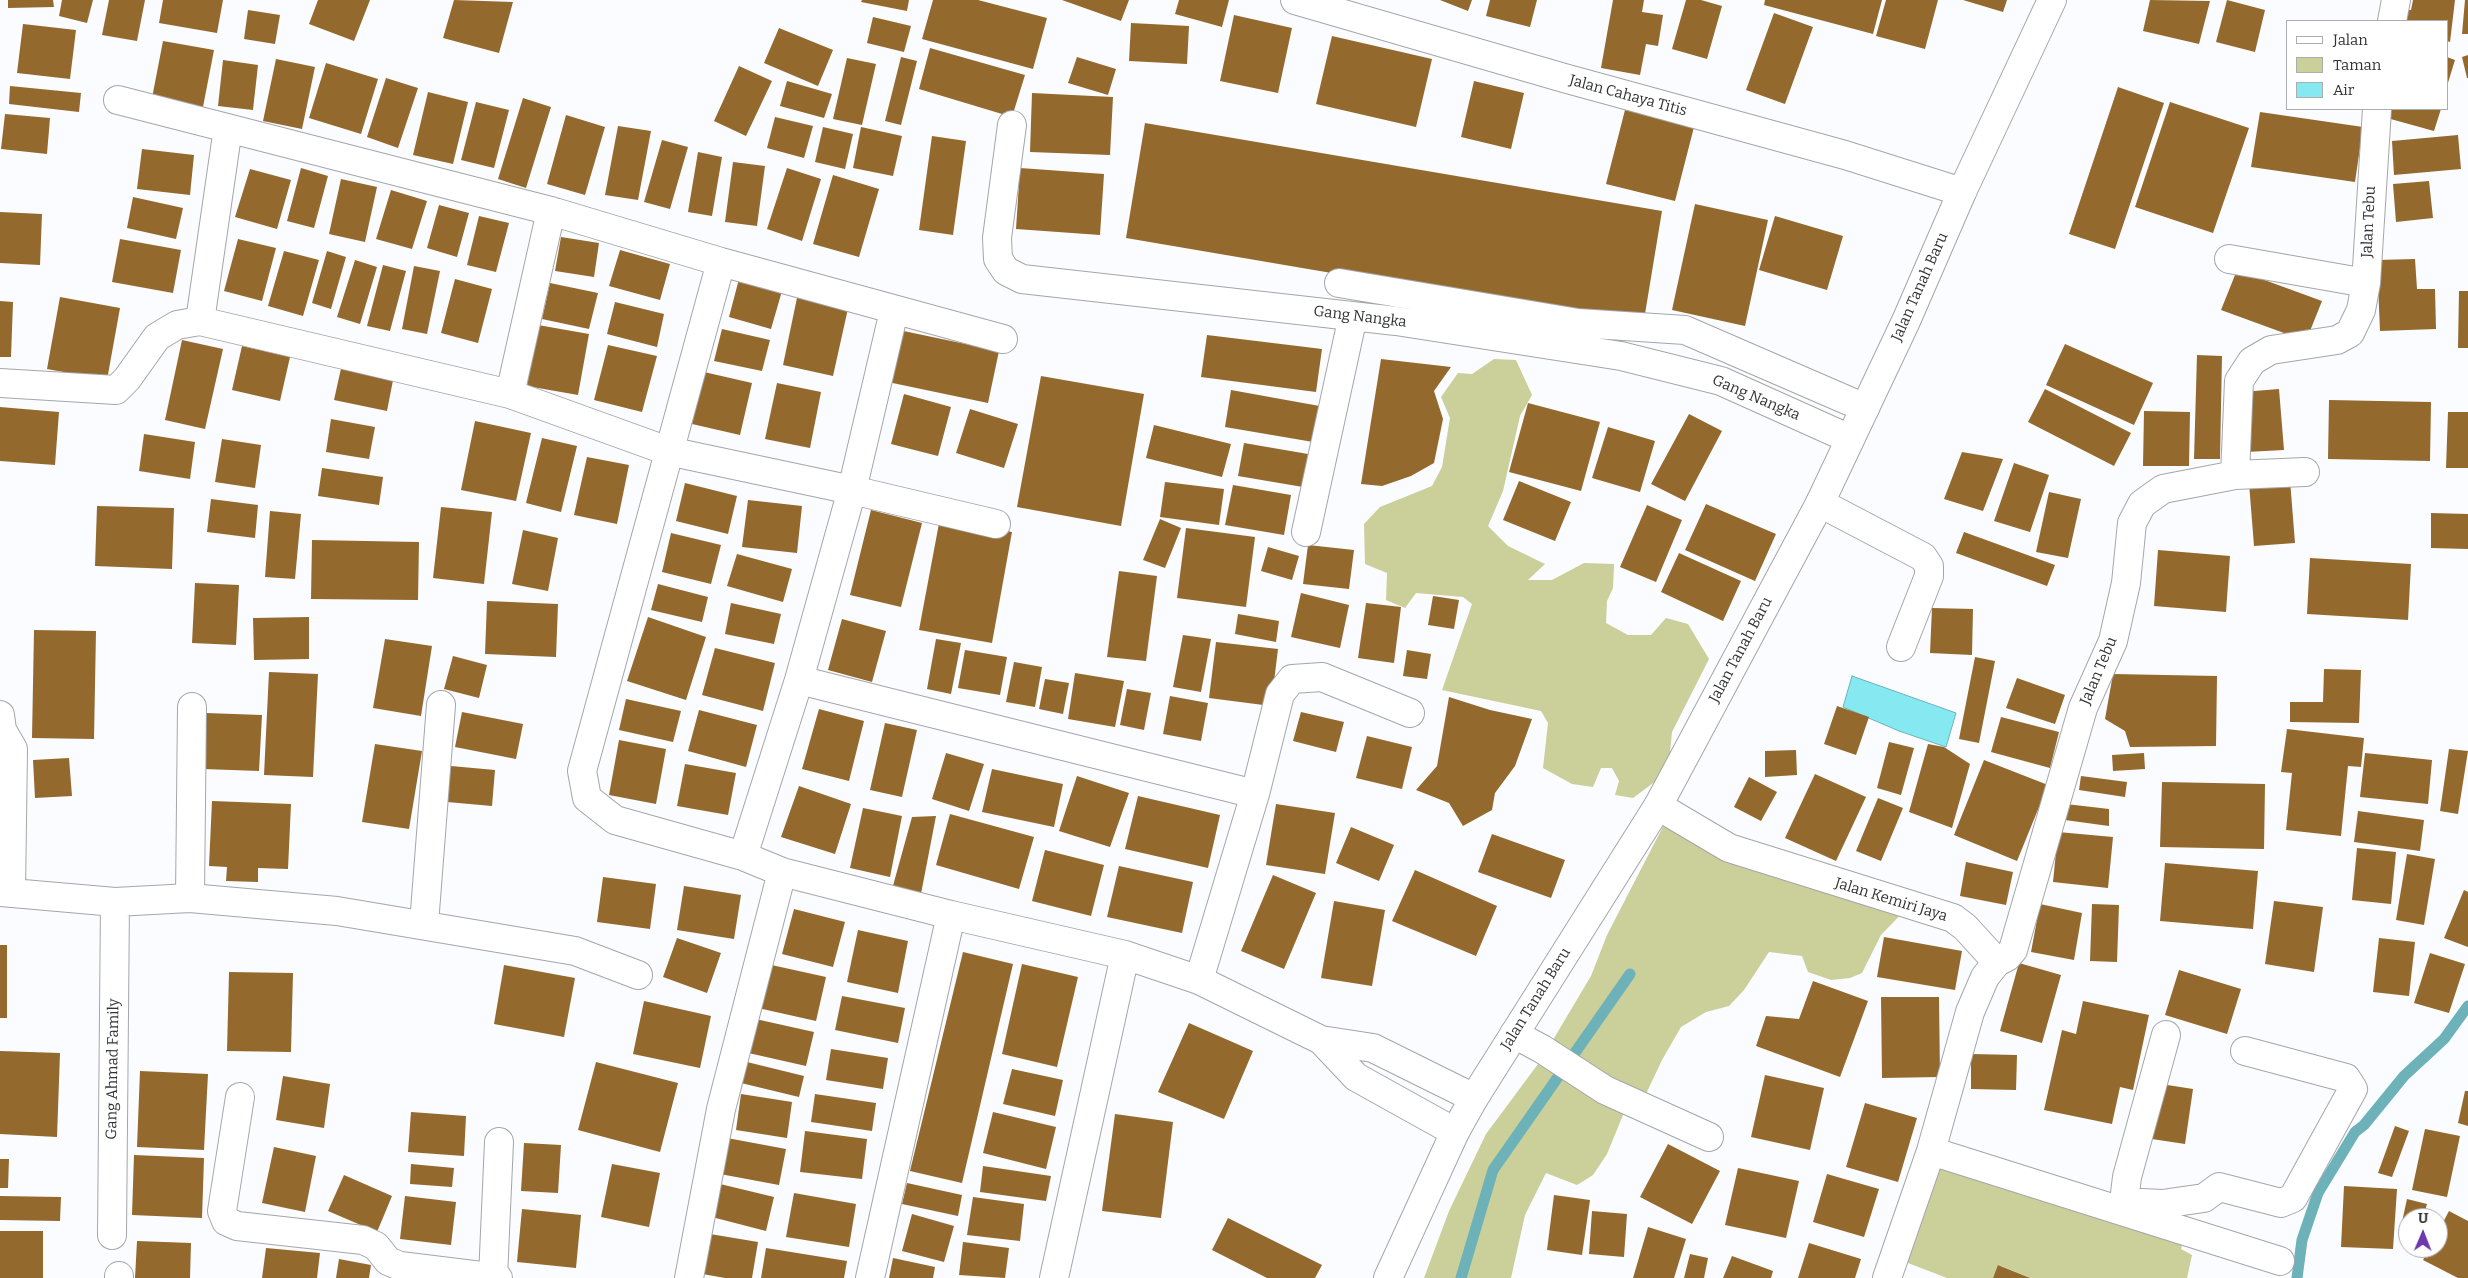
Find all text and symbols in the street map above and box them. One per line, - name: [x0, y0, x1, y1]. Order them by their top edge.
- legend: [2286, 20, 2448, 110]
- text: Jalan: [2333, 31, 2368, 49]
- text: Taman: [2333, 56, 2381, 74]
- street label: Jalan Cahaya Titis: [1567, 72, 1689, 120]
- text: Air: [2333, 81, 2354, 99]
- street label: Jalan Tebu: [2358, 186, 2380, 258]
- street label: Jalan Tanah Baru: [1888, 230, 1952, 344]
- street label: Gang Nangka: [1312, 302, 1408, 332]
- street label: Gang Nangka: [1709, 371, 1803, 425]
- street label: Jalan Tanah Baru: [1706, 594, 1776, 706]
- street label: Jalan Tebu: [2077, 634, 2121, 708]
- street label: Jalan Kemiri Jaya: [1833, 874, 1949, 926]
- street label: Jalan Tanah Baru: [1497, 945, 1575, 1053]
- street label: Gang Ahmad Family: [103, 998, 123, 1140]
- north arrow: [2398, 1208, 2448, 1258]
- text: U: [2418, 1210, 2429, 1227]

